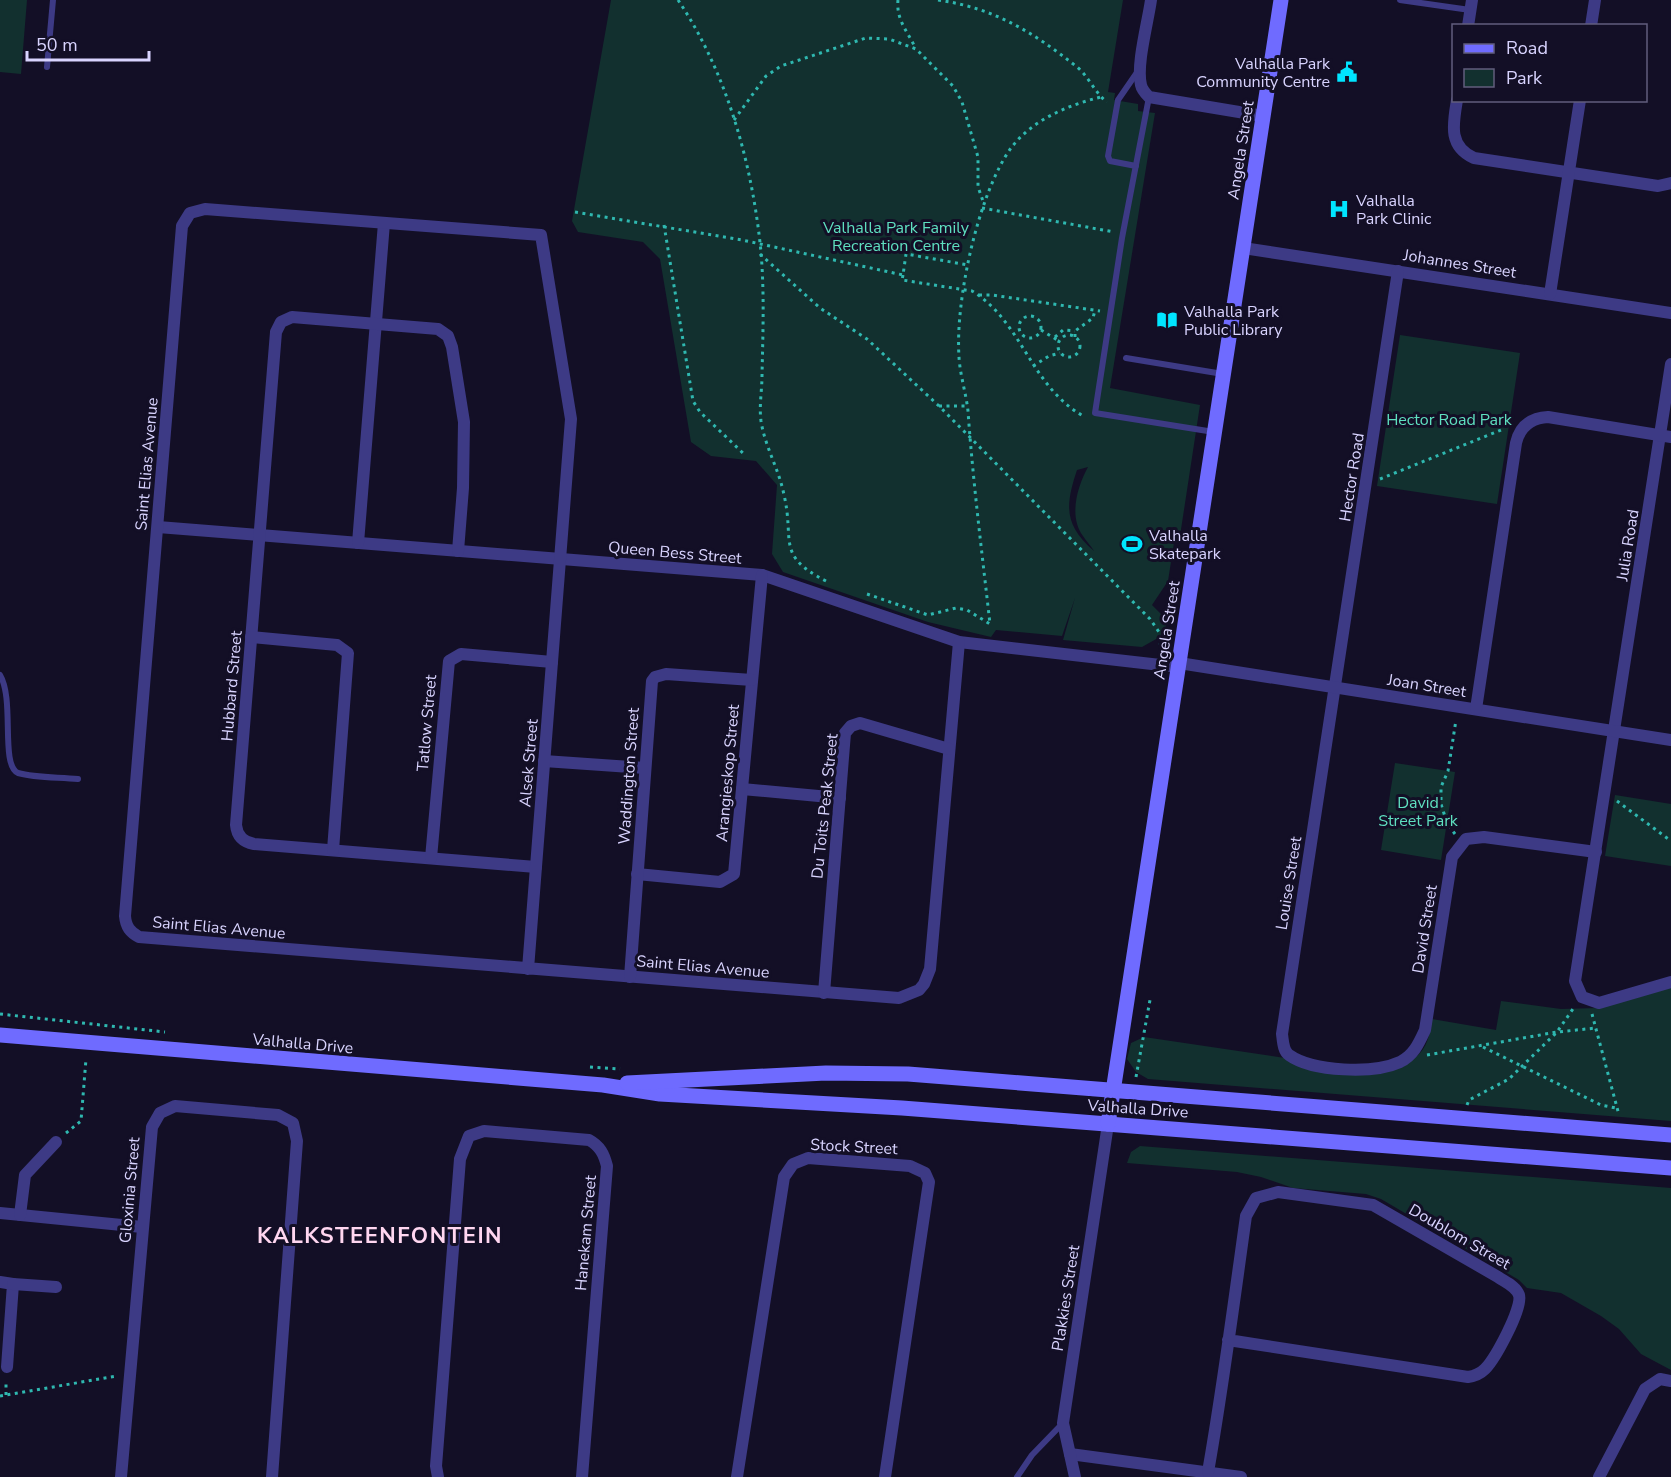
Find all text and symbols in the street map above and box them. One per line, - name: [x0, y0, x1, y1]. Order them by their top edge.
- scale bar: [27, 24, 148, 62]
- legend: [1452, 24, 1647, 102]
- text: 50 m: [36, 33, 78, 57]
- text: Road: [1506, 36, 1548, 60]
- place label: Valhalla Park Community Centre: [1196, 53, 1331, 93]
- public building icon: Valhalla Park Community Centre: [1335, 60, 1359, 84]
- text: Park: [1506, 66, 1543, 90]
- street label: Angela Street: [1222, 99, 1260, 201]
- place label: Valhalla Park Clinic: [1355, 190, 1432, 230]
- hospital icon: Valhalla Park Clinic: [1327, 197, 1351, 221]
- park label: Valhalla Park Family Recreation Centre: [822, 217, 970, 257]
- street label: Johannes Street: [1401, 244, 1518, 284]
- place label: Valhalla Park Public Library: [1183, 301, 1283, 341]
- library icon: Valhalla Park Public Library: [1155, 308, 1179, 332]
- street label: Saint Elias Avenue: [130, 397, 164, 531]
- park label: Hector Road Park: [1386, 409, 1513, 431]
- street label: Hector Road: [1334, 431, 1370, 523]
- street label: Julia Road: [1611, 508, 1645, 584]
- place label: Valhalla Skatepark: [1148, 525, 1222, 565]
- sports icon: Valhalla Skatepark: [1120, 532, 1144, 556]
- street label: Queen Bess Street: [607, 536, 743, 570]
- street label: Angela Street: [1148, 579, 1186, 681]
- street label: Hubbard Street: [216, 629, 248, 742]
- street label: Joan Street: [1385, 669, 1468, 703]
- street label: Tatlow Street: [412, 673, 442, 772]
- street label: Arangieskop Street: [711, 703, 745, 843]
- street label: Waddington Street: [613, 706, 645, 845]
- street label: Alsek Street: [514, 718, 544, 808]
- street label: Du Toits Peak Street: [806, 732, 844, 880]
- park label: David Street Park: [1378, 792, 1459, 832]
- street label: Louise Street: [1271, 835, 1307, 931]
- street label: David Street: [1407, 883, 1443, 975]
- street label: Saint Elias Avenue: [152, 911, 286, 945]
- street label: Saint Elias Avenue: [636, 950, 770, 984]
- street label: Valhalla Drive: [251, 1029, 354, 1059]
- street label: Valhalla Drive: [1086, 1094, 1189, 1123]
- street label: Stock Street: [810, 1134, 899, 1160]
- street label: Gloxinia Street: [114, 1136, 146, 1244]
- street label: Hanekam Street: [570, 1174, 602, 1292]
- street label: Doublom Street: [1405, 1199, 1515, 1275]
- district label: KALKSTEENFONTEIN: [257, 1221, 503, 1251]
- street label: Plakkies Street: [1047, 1243, 1085, 1353]

